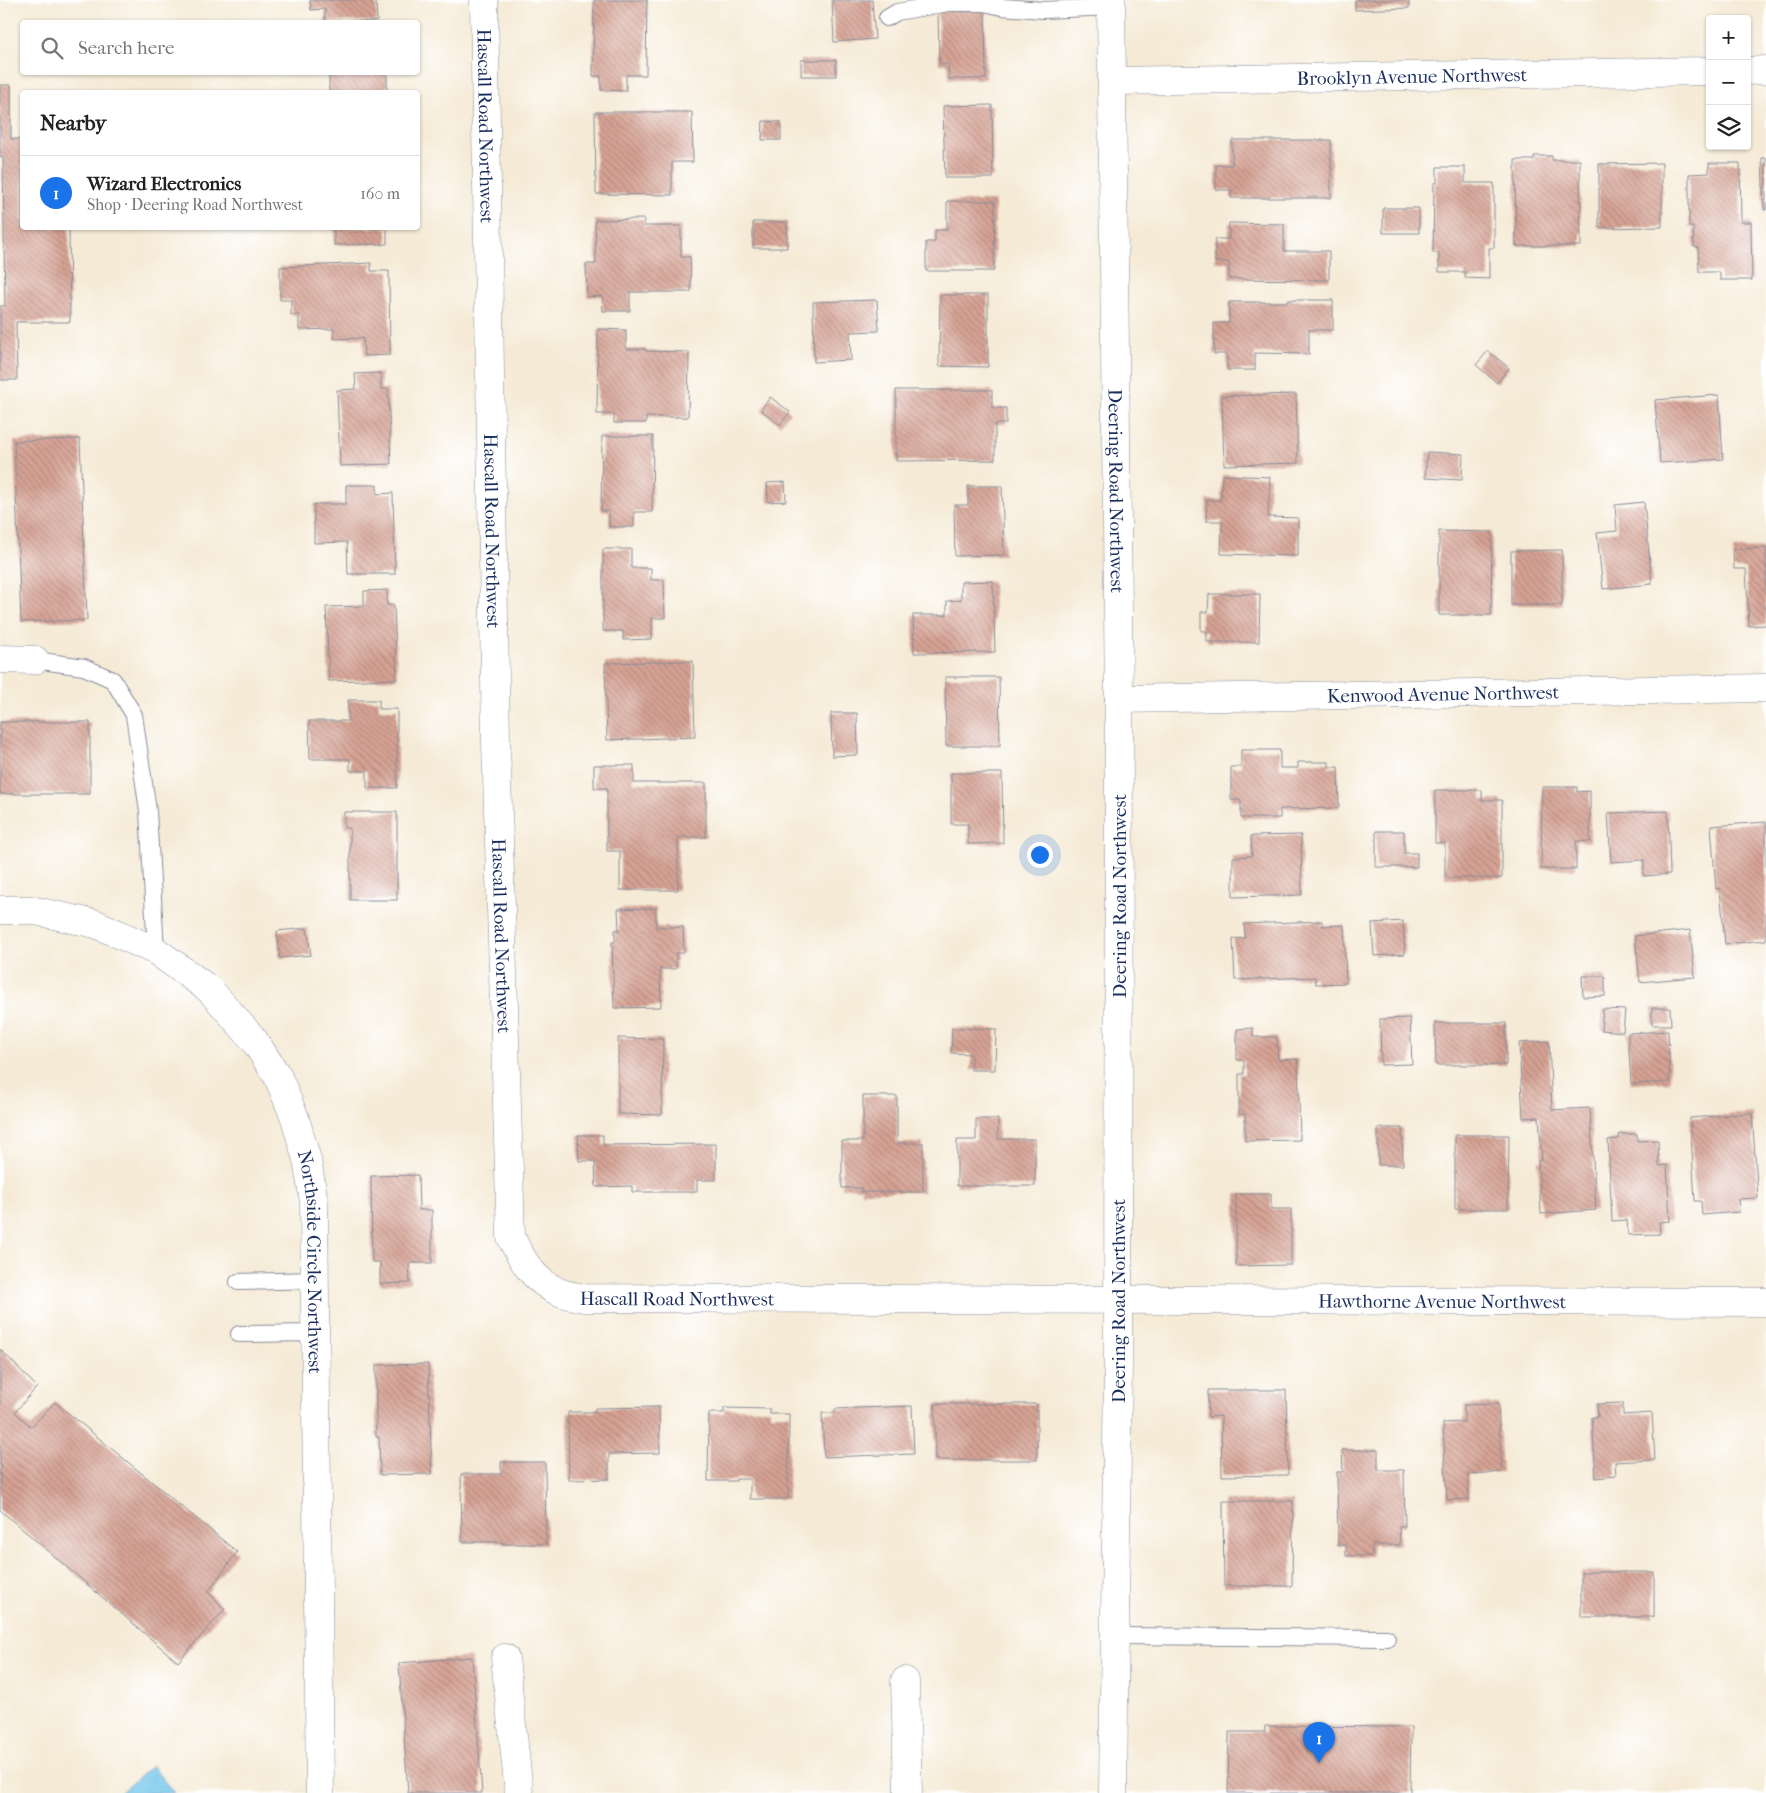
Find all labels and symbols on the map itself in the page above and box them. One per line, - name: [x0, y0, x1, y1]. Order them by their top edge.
- street label: Hascall Road Northwest: [472, 28, 498, 224]
- street label: Brooklyn Avenue Northwest: [1296, 64, 1528, 90]
- street label: Deering Road Northwest: [1103, 389, 1128, 594]
- street label: Hascall Road Northwest: [479, 433, 504, 629]
- street label: Kenwood Avenue Northwest: [1327, 682, 1560, 707]
- street label: Deering Road Northwest: [1109, 794, 1131, 998]
- street label: Hascall Road Northwest: [487, 838, 515, 1034]
- your location: [1027, 842, 1053, 868]
- street label: Northside Circle Northwest: [293, 1148, 326, 1374]
- street label: Deering Road Northwest: [1108, 1199, 1130, 1403]
- street label: Hascall Road Northwest: [580, 1288, 775, 1311]
- street label: Hawthorne Avenue Northwest: [1318, 1290, 1566, 1313]
- pin: 1: [1303, 1722, 1335, 1763]

